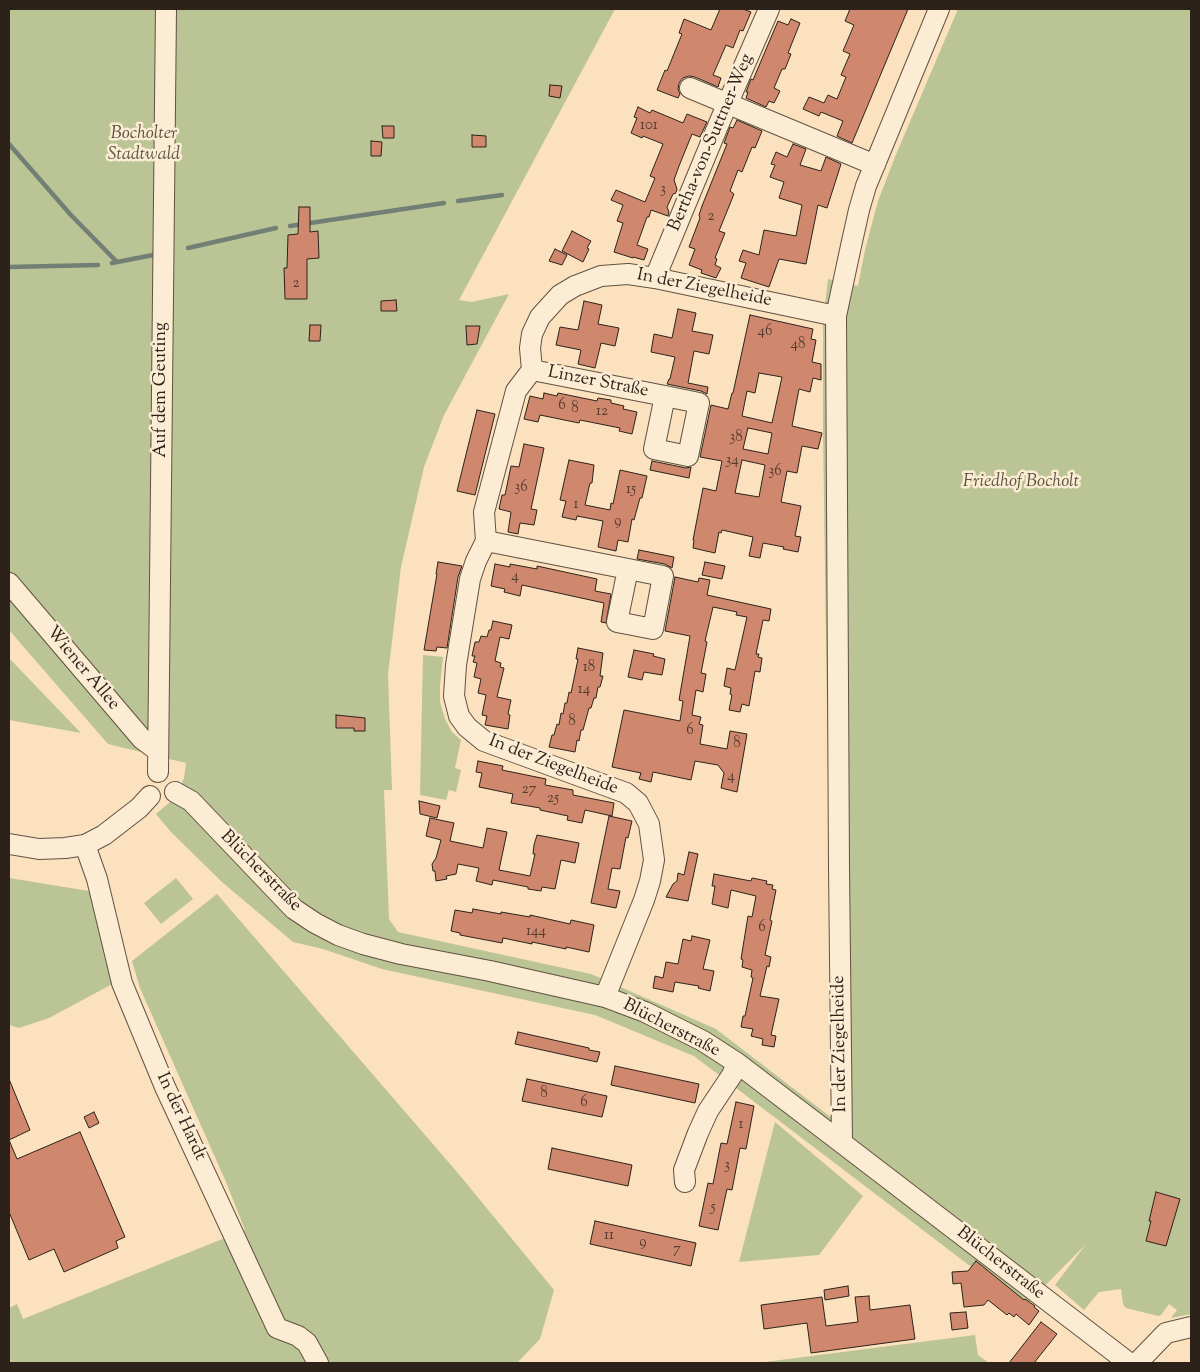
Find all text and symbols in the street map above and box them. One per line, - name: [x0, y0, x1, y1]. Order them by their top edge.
- street label: Bertha-von-Suttner-Weg: [665, 51, 759, 235]
- house number: 101: [640, 117, 658, 135]
- park label: Bocholter Stadtwald: [108, 124, 180, 166]
- house number: 3: [660, 181, 666, 199]
- house number: 2: [707, 208, 715, 226]
- street label: In der Ziegelheide: [635, 265, 773, 313]
- house number: 2: [292, 275, 300, 293]
- street label: Auf dem Geuting: [151, 322, 173, 458]
- house number: 46: [758, 323, 772, 341]
- house number: 48: [790, 336, 806, 354]
- street label: Linzer Straße: [546, 363, 650, 403]
- house number: 6: [558, 397, 566, 415]
- house number: 8: [571, 400, 579, 418]
- house number: 12: [596, 403, 608, 421]
- house number: 38: [729, 429, 743, 447]
- house number: 34: [725, 452, 739, 470]
- house number: 36: [768, 463, 782, 481]
- park label: Friedhof Bocholt: [963, 472, 1079, 494]
- house number: 36: [514, 479, 528, 497]
- house number: 15: [626, 481, 636, 499]
- house number: 1: [573, 496, 579, 514]
- house number: 9: [614, 513, 622, 531]
- house number: 4: [511, 568, 519, 586]
- street label: Wiener Allee: [41, 623, 123, 715]
- house number: 18: [583, 659, 595, 677]
- house number: 14: [578, 681, 590, 699]
- house number: 8: [568, 713, 576, 731]
- house number: 6: [686, 722, 694, 740]
- street label: In der Ziegelheide: [485, 731, 621, 801]
- house number: 8: [733, 735, 741, 753]
- house number: 4: [727, 768, 735, 786]
- house number: 27: [522, 781, 536, 799]
- house number: 25: [547, 790, 559, 808]
- street label: Blücherstraße: [215, 827, 305, 917]
- house number: 6: [758, 919, 766, 937]
- house number: 144: [526, 923, 546, 941]
- street label: In der Ziegelheide: [829, 975, 853, 1113]
- street label: Blücherstraße: [619, 995, 723, 1063]
- street label: In der Hardt: [150, 1070, 210, 1164]
- house number: 8: [540, 1085, 548, 1103]
- house number: 6: [580, 1094, 588, 1112]
- house number: 1: [738, 1116, 744, 1134]
- house number: 3: [724, 1157, 730, 1175]
- house number: 5: [710, 1199, 716, 1217]
- street label: Blücherstraße: [952, 1223, 1048, 1305]
- house number: 11: [604, 1227, 614, 1245]
- house number: 9: [639, 1234, 647, 1252]
- house number: 7: [673, 1241, 681, 1259]

